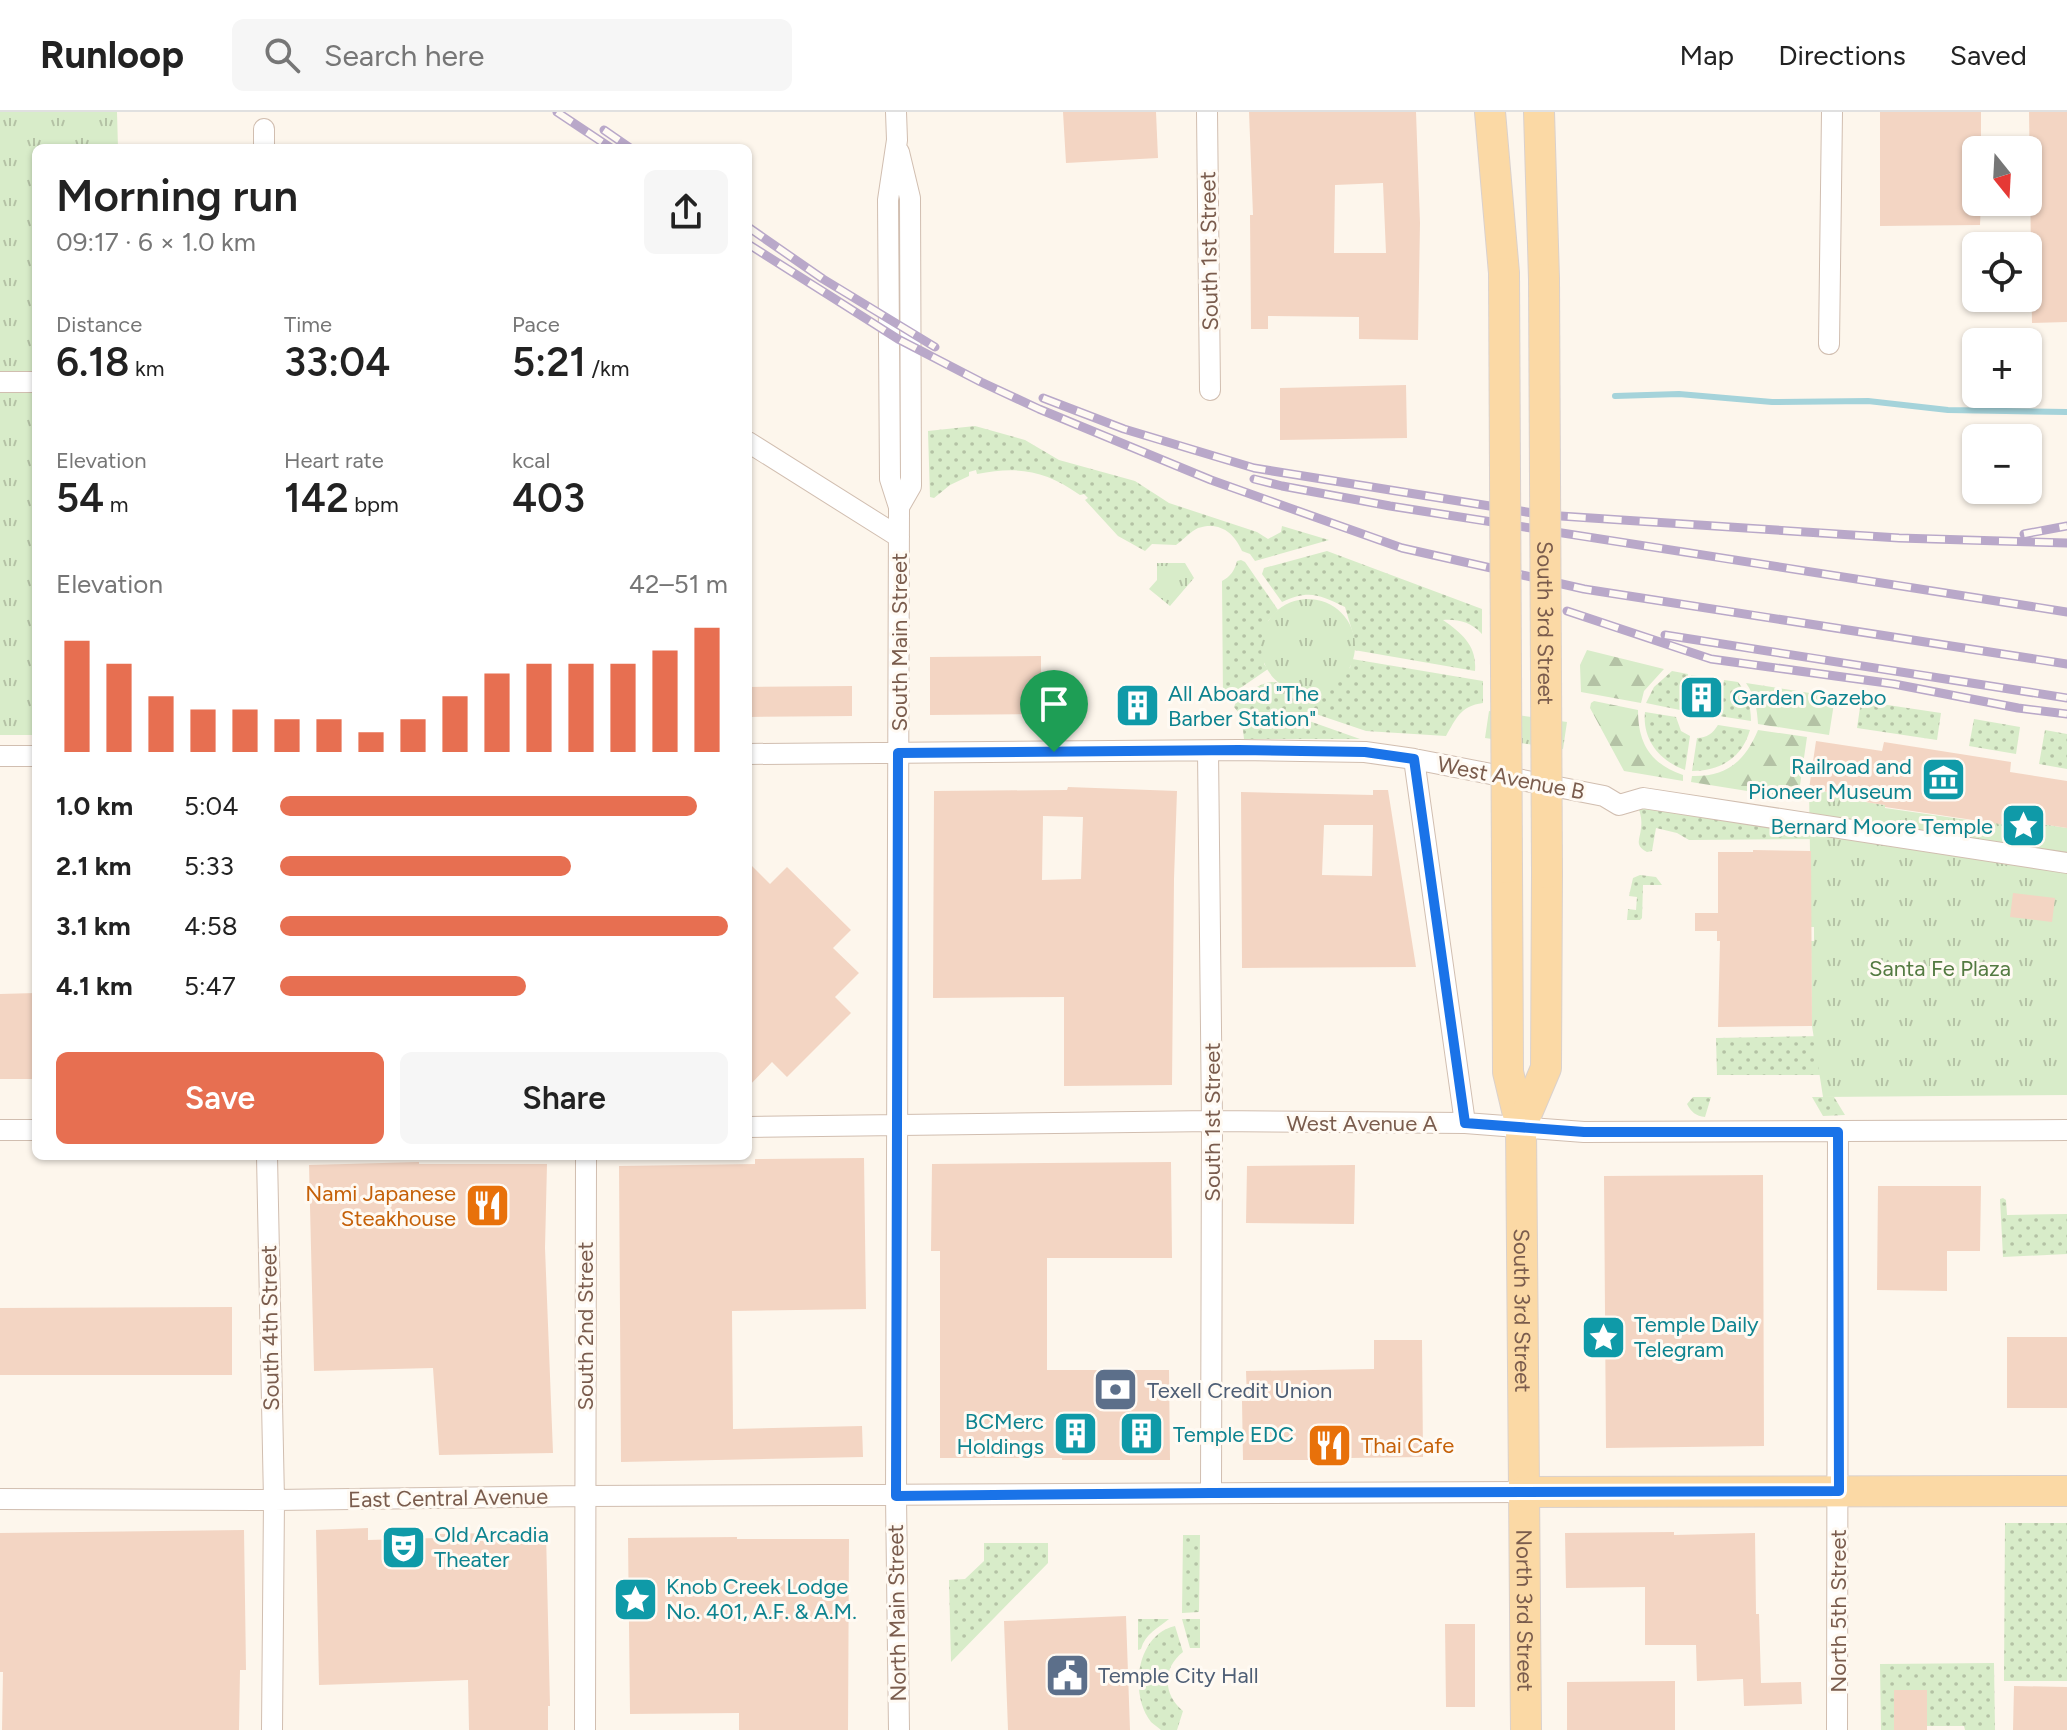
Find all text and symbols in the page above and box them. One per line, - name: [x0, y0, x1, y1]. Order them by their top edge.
- search box: [232, 19, 792, 91]
- text: Runloop: [40, 32, 184, 78]
- icon: search: [260, 33, 304, 77]
- text: Search here: [324, 37, 484, 74]
- text: Map: [1680, 38, 1734, 72]
- text: Directions: [1778, 38, 1906, 72]
- text: Saved: [1950, 38, 2027, 72]
- north arrow: [1962, 136, 2042, 216]
- map controls: [1962, 136, 2042, 504]
- text: Morning run: [56, 169, 298, 222]
- button: share: [644, 170, 728, 254]
- street label: South 1st Street: [1194, 171, 1224, 331]
- text: 09:17 · 6 × 1.0 km: [56, 226, 256, 258]
- button: locate: [1962, 232, 2042, 312]
- text: Distance: [56, 311, 142, 338]
- text: Time: [284, 311, 332, 338]
- text: Pace: [512, 311, 560, 338]
- button: +: [1962, 328, 2042, 408]
- text: 6.18: [56, 338, 130, 386]
- text: 33:04: [284, 338, 390, 386]
- text: 5:21: [512, 338, 586, 386]
- text: km: [130, 355, 164, 382]
- text: /km: [586, 355, 629, 382]
- button: −: [1962, 424, 2042, 504]
- text: Elevation: [56, 447, 146, 474]
- text: Heart rate: [284, 447, 384, 474]
- text: kcal: [512, 447, 550, 474]
- text: 54: [56, 474, 104, 522]
- text: 142: [284, 474, 349, 522]
- text: 403: [512, 474, 585, 522]
- text: m: [104, 491, 128, 518]
- text: bpm: [349, 491, 399, 518]
- street label: South 3rd Street: [1532, 541, 1560, 705]
- street label: South Main Street: [886, 553, 913, 731]
- text: Elevation: [56, 568, 163, 600]
- text: 42–51 m: [629, 568, 728, 600]
- pin: [1020, 670, 1088, 752]
- building icon: Garden Gazebo: [1677, 673, 1725, 721]
- place label: All Aboard "The Barber Station": [1168, 680, 1319, 732]
- icon: arrive: [1032, 682, 1076, 726]
- building icon: All Aboard "The Barber Station": [1113, 682, 1161, 730]
- place label: Garden Gazebo: [1732, 684, 1886, 711]
- street label: West Avenue B: [1435, 750, 1587, 806]
- place label: Railroad and Pioneer Museum: [1748, 753, 1912, 805]
- museum icon: Railroad and Pioneer Museum: [1919, 755, 1967, 803]
- text: 1.0 km: [56, 790, 133, 822]
- text: 5:04: [184, 790, 238, 822]
- place icon: Bernard Moore Temple: [2000, 802, 2048, 850]
- place label: Bernard Moore Temple: [1770, 813, 1993, 840]
- text: 2.1 km: [56, 850, 131, 882]
- text: 5:33: [184, 850, 234, 882]
- text: 3.1 km: [56, 910, 131, 942]
- text: 4:58: [184, 910, 238, 942]
- park label: Santa Fe Plaza: [1869, 955, 2011, 982]
- text: 4.1 km: [56, 970, 133, 1002]
- text: 5:47: [184, 970, 236, 1002]
- street label: South 1st Street: [1199, 1042, 1226, 1202]
- button: Save: [56, 1052, 384, 1144]
- button: Share: [400, 1052, 728, 1144]
- street label: West Avenue A: [1287, 1110, 1438, 1137]
- place label: Nami Japanese Steakhouse: [305, 1180, 456, 1232]
- restaurant icon: Nami Japanese Steakhouse: [463, 1182, 511, 1230]
- street label: South 3rd Street: [1508, 1228, 1537, 1393]
- street label: South 2nd Street: [572, 1241, 599, 1411]
- street label: South 4th Street: [255, 1245, 285, 1411]
- place label: Temple Daily Telegram: [1634, 1311, 1759, 1363]
- place icon: Temple Daily Telegram: [1579, 1313, 1627, 1361]
- bank icon: Texell Credit Union: [1092, 1366, 1140, 1414]
- place label: Texell Credit Union: [1147, 1377, 1332, 1404]
- place label: BCMerc Holdings: [956, 1408, 1044, 1460]
- building icon: BCMerc Holdings: [1051, 1410, 1099, 1458]
- building icon: Temple EDC: [1118, 1410, 1166, 1458]
- place label: Temple EDC: [1173, 1421, 1294, 1448]
- restaurant icon: Thai Cafe: [1306, 1421, 1354, 1469]
- place label: Thai Cafe: [1361, 1432, 1454, 1459]
- street label: East Central Avenue: [348, 1483, 548, 1513]
- place label: Old Arcadia Theater: [434, 1521, 549, 1573]
- theatre icon: Old Arcadia Theater: [379, 1523, 427, 1571]
- street label: North Main Street: [882, 1524, 912, 1702]
- street label: North 3rd Street: [1511, 1529, 1539, 1692]
- street label: North 5th Street: [1825, 1529, 1852, 1693]
- place label: Knob Creek Lodge No. 401, A.F. & A.M.: [666, 1573, 857, 1625]
- place icon: Knob Creek Lodge No. 401, A.F. & A.M.: [611, 1575, 659, 1623]
- public building icon: Temple City Hall: [1043, 1651, 1091, 1699]
- place label: Temple City Hall: [1098, 1662, 1259, 1689]

